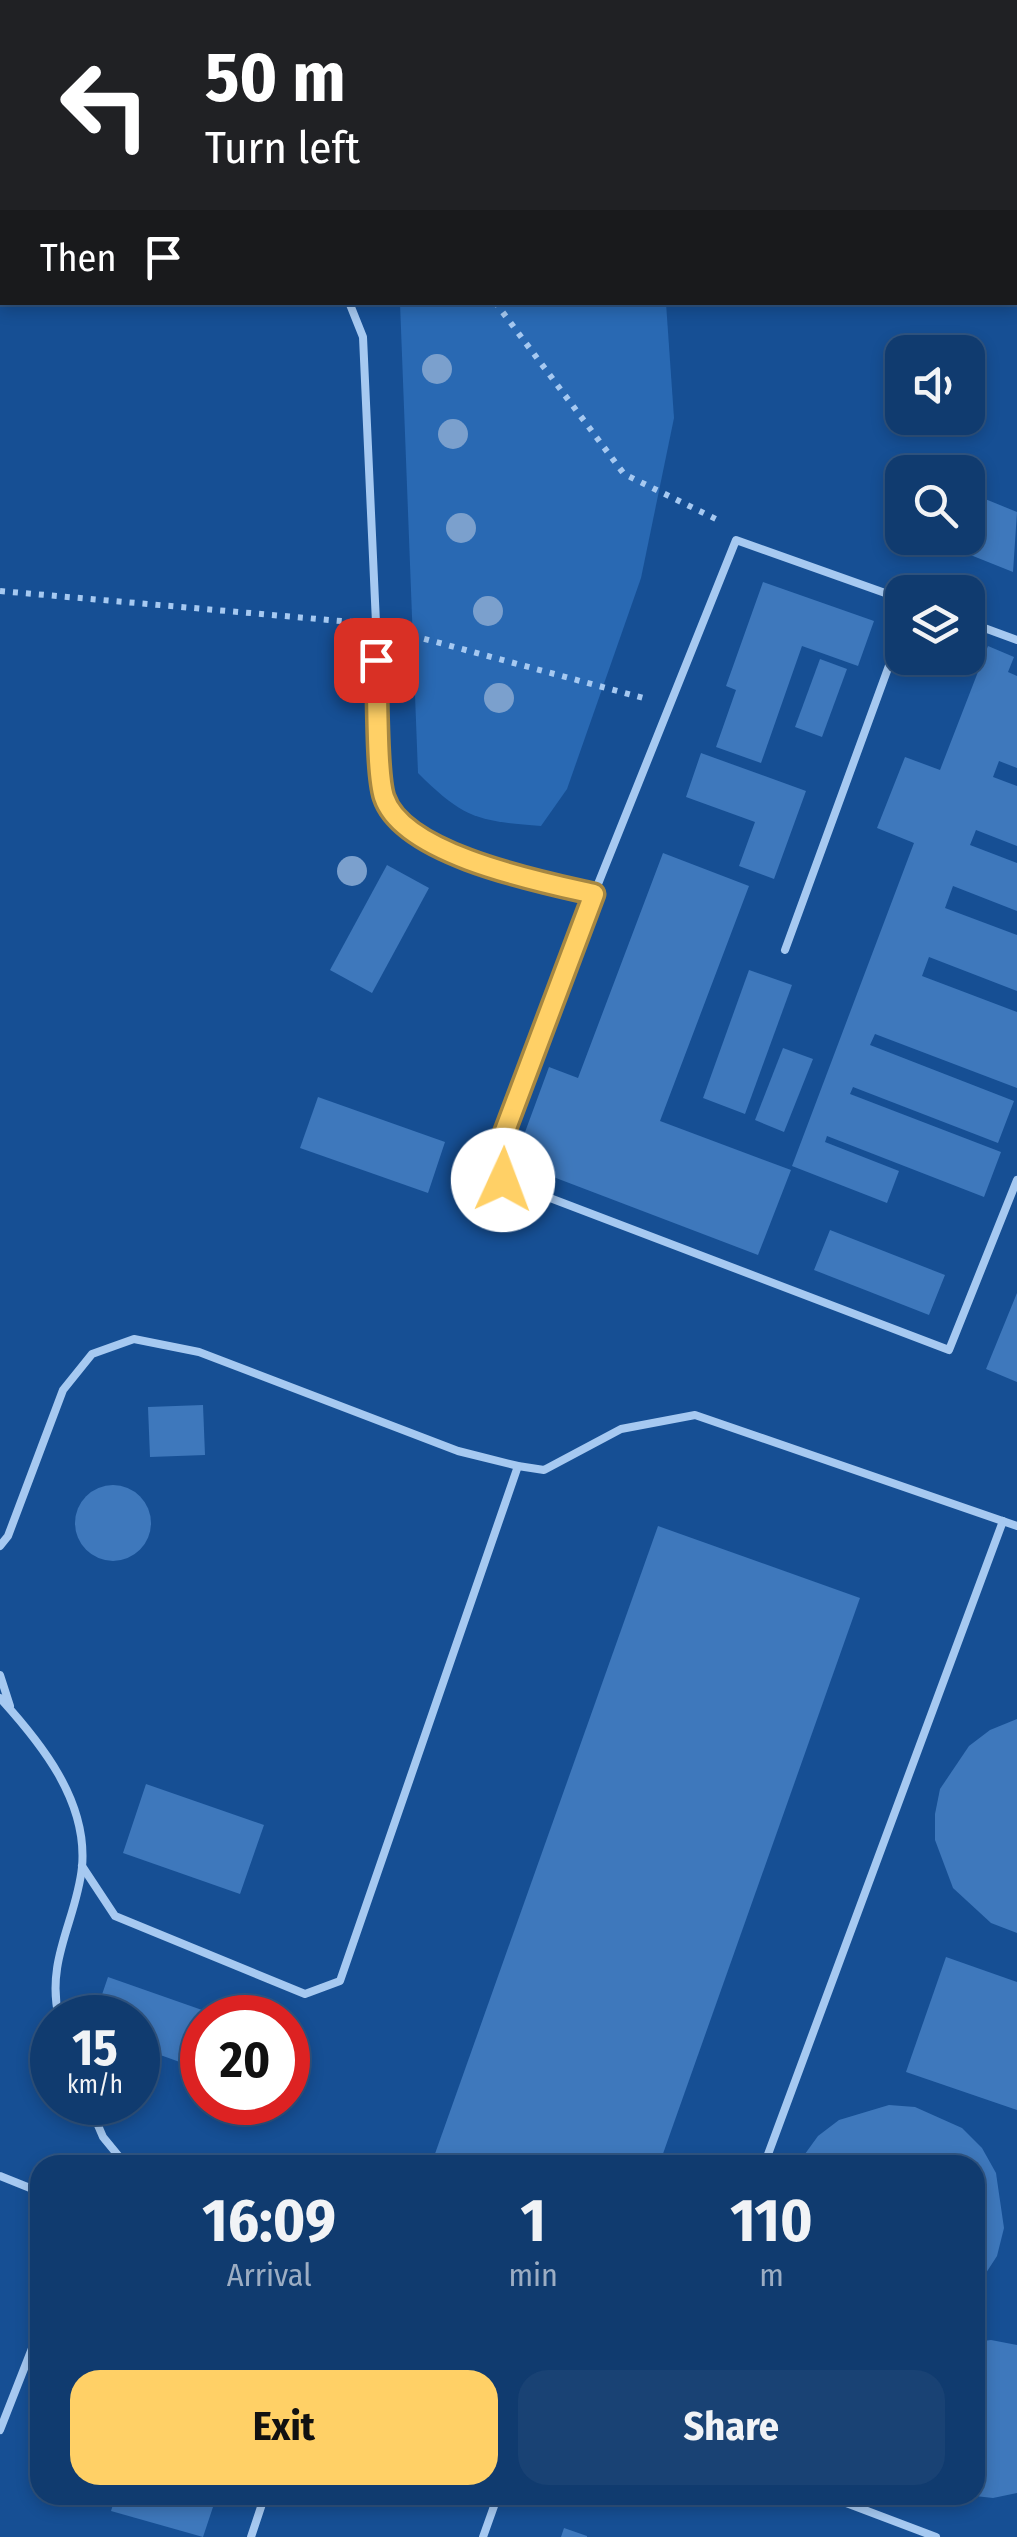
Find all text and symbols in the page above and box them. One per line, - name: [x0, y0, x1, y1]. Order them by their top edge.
- text: 50 m: [205, 36, 346, 120]
- icon: left: [40, 40, 170, 170]
- text: Turn left: [205, 121, 360, 175]
- icon: arrive: [136, 230, 191, 285]
- text: Then: [40, 235, 116, 281]
- map controls: [885, 335, 985, 675]
- button: sound: [885, 335, 985, 435]
- button: search: [885, 455, 985, 555]
- button: layers: [885, 575, 985, 675]
- pin: [334, 618, 419, 703]
- icon: arrive: [349, 633, 404, 688]
- position arrow: [451, 1128, 555, 1232]
- speed limit sign: 20: [180, 1995, 310, 2125]
- text: 15: [72, 2018, 118, 2078]
- text: km/h: [67, 2070, 123, 2100]
- text: 16:09: [202, 2185, 336, 2257]
- text: 1: [520, 2185, 546, 2257]
- text: 110: [730, 2185, 813, 2257]
- text: Arrival: [227, 2256, 312, 2294]
- text: min: [508, 2256, 558, 2294]
- text: m: [759, 2256, 784, 2294]
- button: Exit: [70, 2370, 498, 2485]
- button: Share: [518, 2370, 945, 2485]

